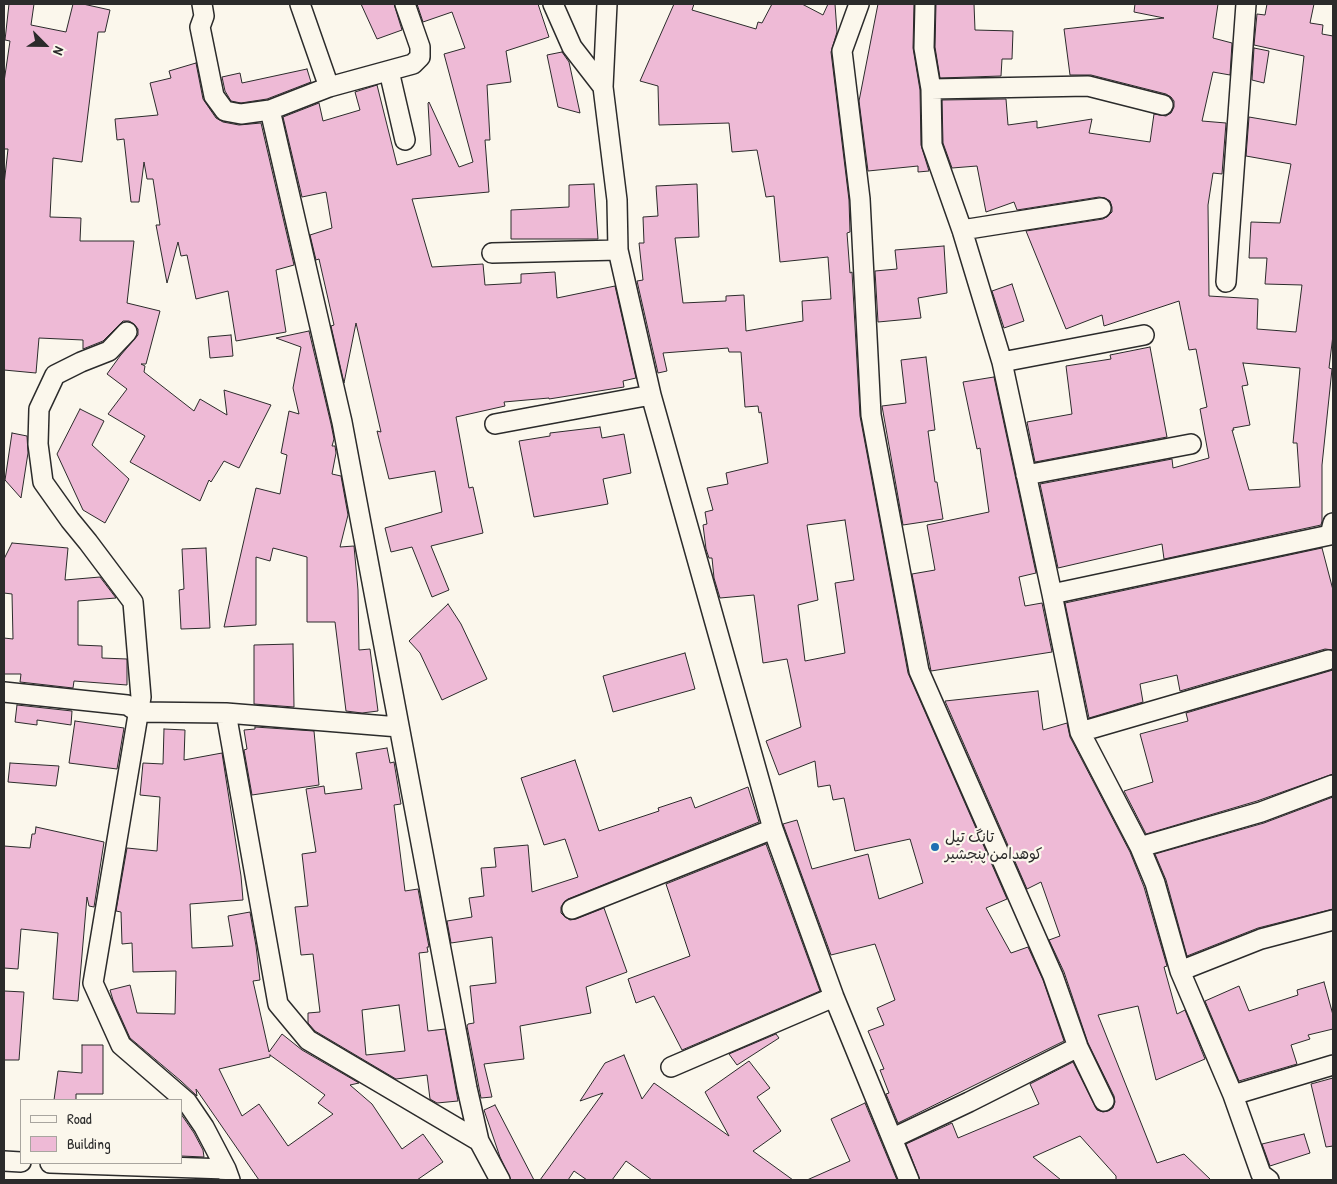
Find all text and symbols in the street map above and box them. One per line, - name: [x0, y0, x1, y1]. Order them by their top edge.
- north arrow: [20, 20, 70, 70]
- text: N: [49, 44, 69, 58]
- place label: تانگ تیل کوهدامن پنجشیر: [945, 829, 1042, 864]
- marker: تانگ تیل کوهدامن پنجشیر: [929, 841, 941, 853]
- legend: [20, 1099, 182, 1164]
- text: Road: [67, 1108, 92, 1129]
- text: Building: [67, 1133, 111, 1154]

